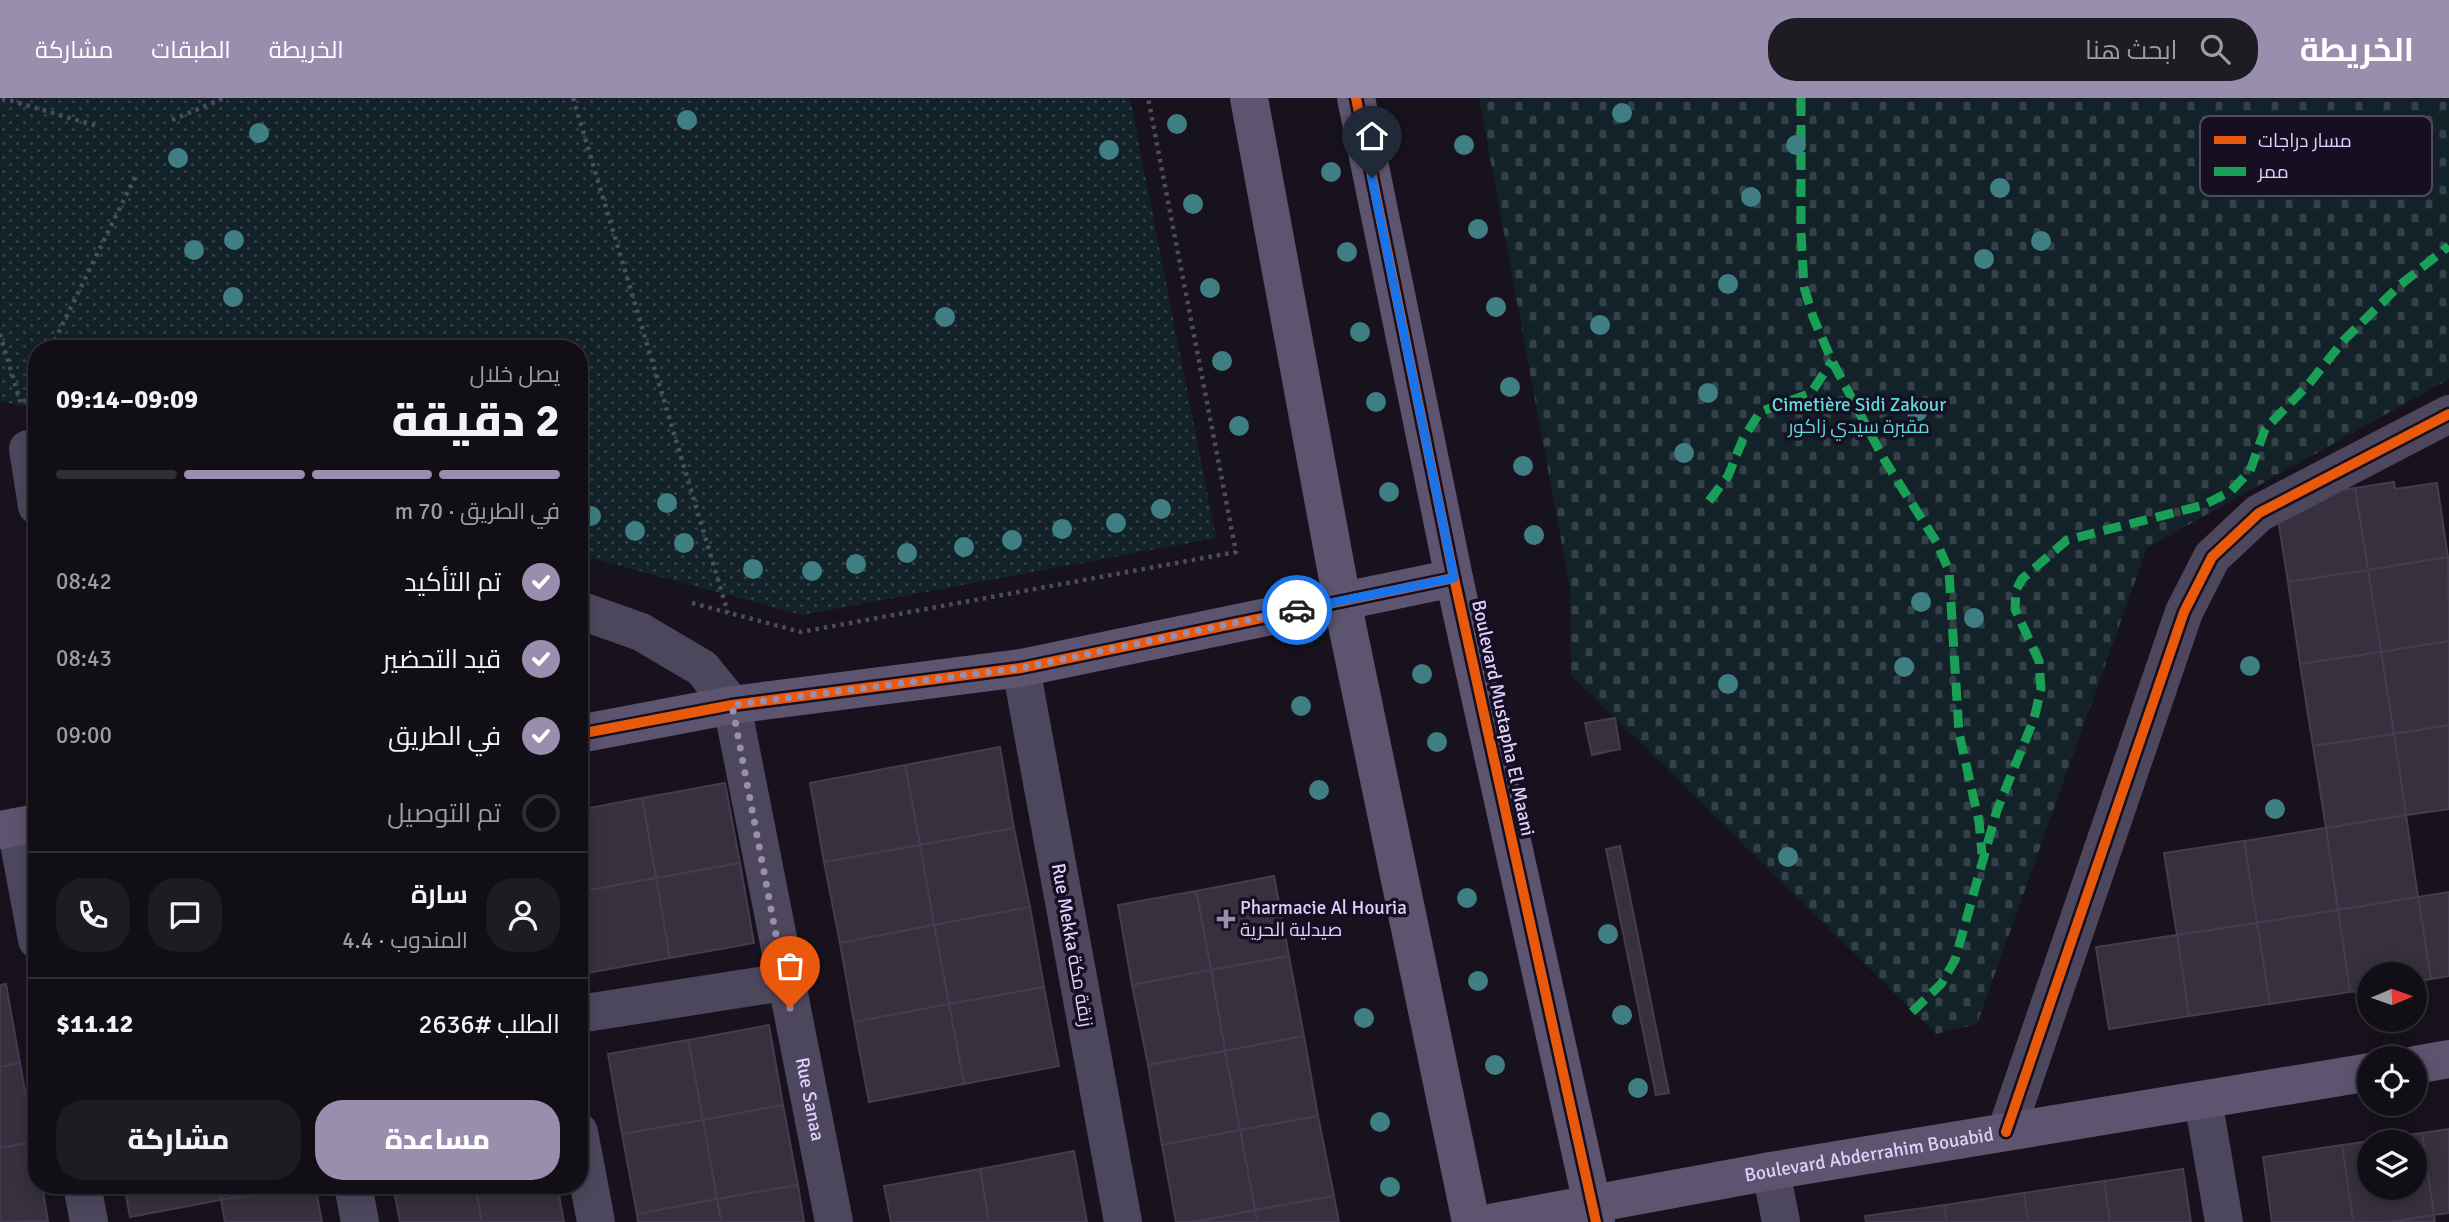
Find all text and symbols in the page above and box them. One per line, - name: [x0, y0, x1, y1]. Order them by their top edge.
- search box: [1768, 18, 2258, 81]
- icon: search: [2196, 30, 2234, 68]
- text: الخريطة: [2300, 30, 2414, 71]
- text: مشاركة: [35, 35, 113, 65]
- text: الطبقات: [151, 35, 231, 65]
- text: الخريطة: [269, 35, 344, 65]
- text: ابحث هنا: [2085, 35, 2178, 67]
- pin: [1342, 106, 1402, 178]
- legend: [2200, 116, 2432, 196]
- icon: home: [1353, 117, 1391, 155]
- text: مسار دراجات: [2258, 129, 2352, 153]
- text: ممر: [2257, 160, 2289, 184]
- text: يصل خلال: [470, 360, 560, 389]
- text: 09:09–09:14: [56, 384, 198, 416]
- text: 2 دقيقة: [391, 393, 560, 449]
- park label: Cimetière Sidi Zakour مقبرة سيدي زاكور: [1772, 393, 1946, 441]
- text: في الطريق · 70 m: [395, 497, 560, 526]
- icon: check: [522, 563, 560, 601]
- text: 08:42: [56, 567, 112, 596]
- text: تم التأكيد: [404, 567, 501, 599]
- courier: [1262, 575, 1332, 645]
- icon: car: [1278, 591, 1316, 629]
- street label: Boulevard Mustapha El Maani: [1466, 598, 1540, 838]
- icon: check: [522, 640, 560, 678]
- text: 08:43: [56, 644, 112, 673]
- text: قيد التحضير: [383, 644, 501, 676]
- icon: check: [522, 717, 560, 755]
- text: 09:00: [56, 721, 112, 750]
- text: في الطريق: [388, 721, 501, 753]
- text: تم التوصيل: [387, 798, 501, 830]
- street label: Rue Mekka زنقة مكة: [1046, 861, 1098, 1029]
- button: phone: [56, 878, 130, 952]
- button: chat: [148, 878, 222, 952]
- button: person: [486, 878, 560, 952]
- text: سارة: [411, 879, 468, 911]
- place label: Pharmacie Al Houria صيدلية الحرية: [1240, 896, 1407, 942]
- marker: Pharmacie Al Houria صيدلية الحرية: [1218, 911, 1234, 927]
- text: المندوب · 4.4: [342, 926, 468, 955]
- pin: [760, 936, 820, 1008]
- icon: bag: [771, 947, 809, 985]
- north arrow: [2357, 962, 2427, 1032]
- map controls: [2357, 962, 2427, 1200]
- text: $11.12: [56, 1008, 134, 1040]
- text: الطلب #2636: [418, 1009, 560, 1041]
- button: locate: [2357, 1046, 2427, 1116]
- street label: Rue Sanaa: [790, 1055, 830, 1143]
- button: مشاركة: [56, 1100, 301, 1180]
- button: مساعدة: [315, 1100, 560, 1180]
- street label: Boulevard Abderrahim Bouabid: [1743, 1122, 1995, 1188]
- button: layers: [2357, 1130, 2427, 1200]

